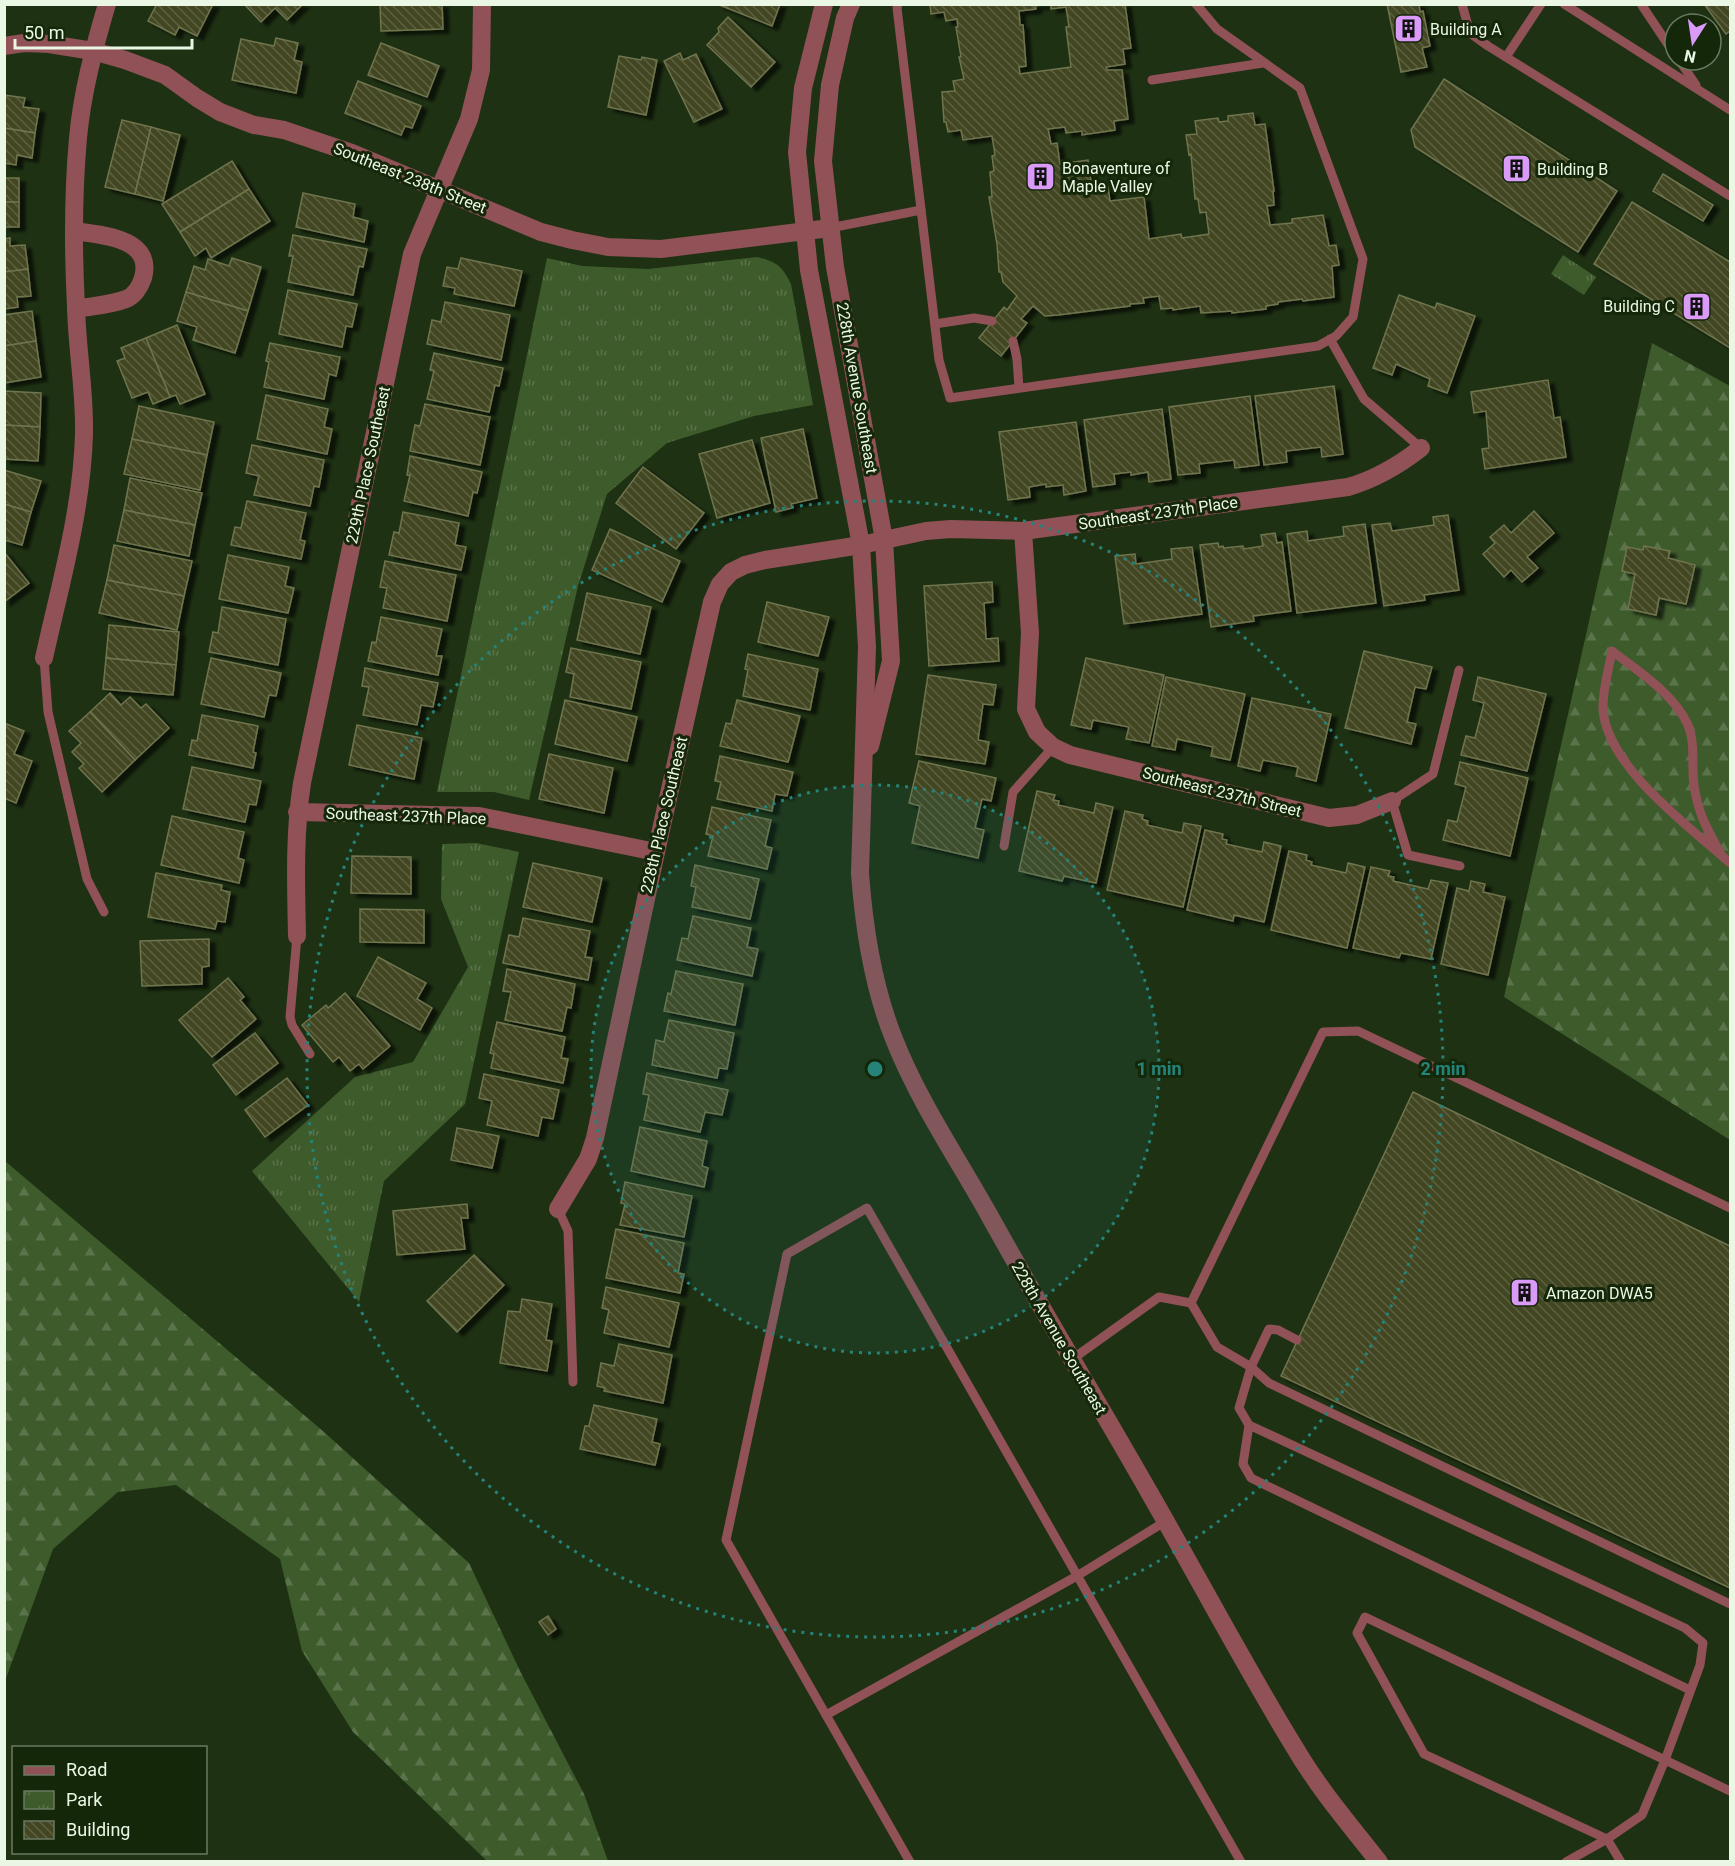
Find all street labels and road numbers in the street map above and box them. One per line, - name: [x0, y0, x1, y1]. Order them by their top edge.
- street label: Southeast 238th Street: [331, 139, 489, 217]
- street label: 228th Avenue Southeast: [833, 301, 881, 475]
- street label: 229th Place Southeast: [342, 384, 394, 546]
- street label: Southeast 237th Place: [1077, 492, 1239, 534]
- street label: 228th Place Southeast: [637, 735, 691, 895]
- street label: Southeast 237th Street: [1140, 763, 1304, 821]
- street label: Southeast 237th Place: [325, 804, 487, 828]
- street label: 228th Avenue Southeast: [1007, 1258, 1111, 1418]

